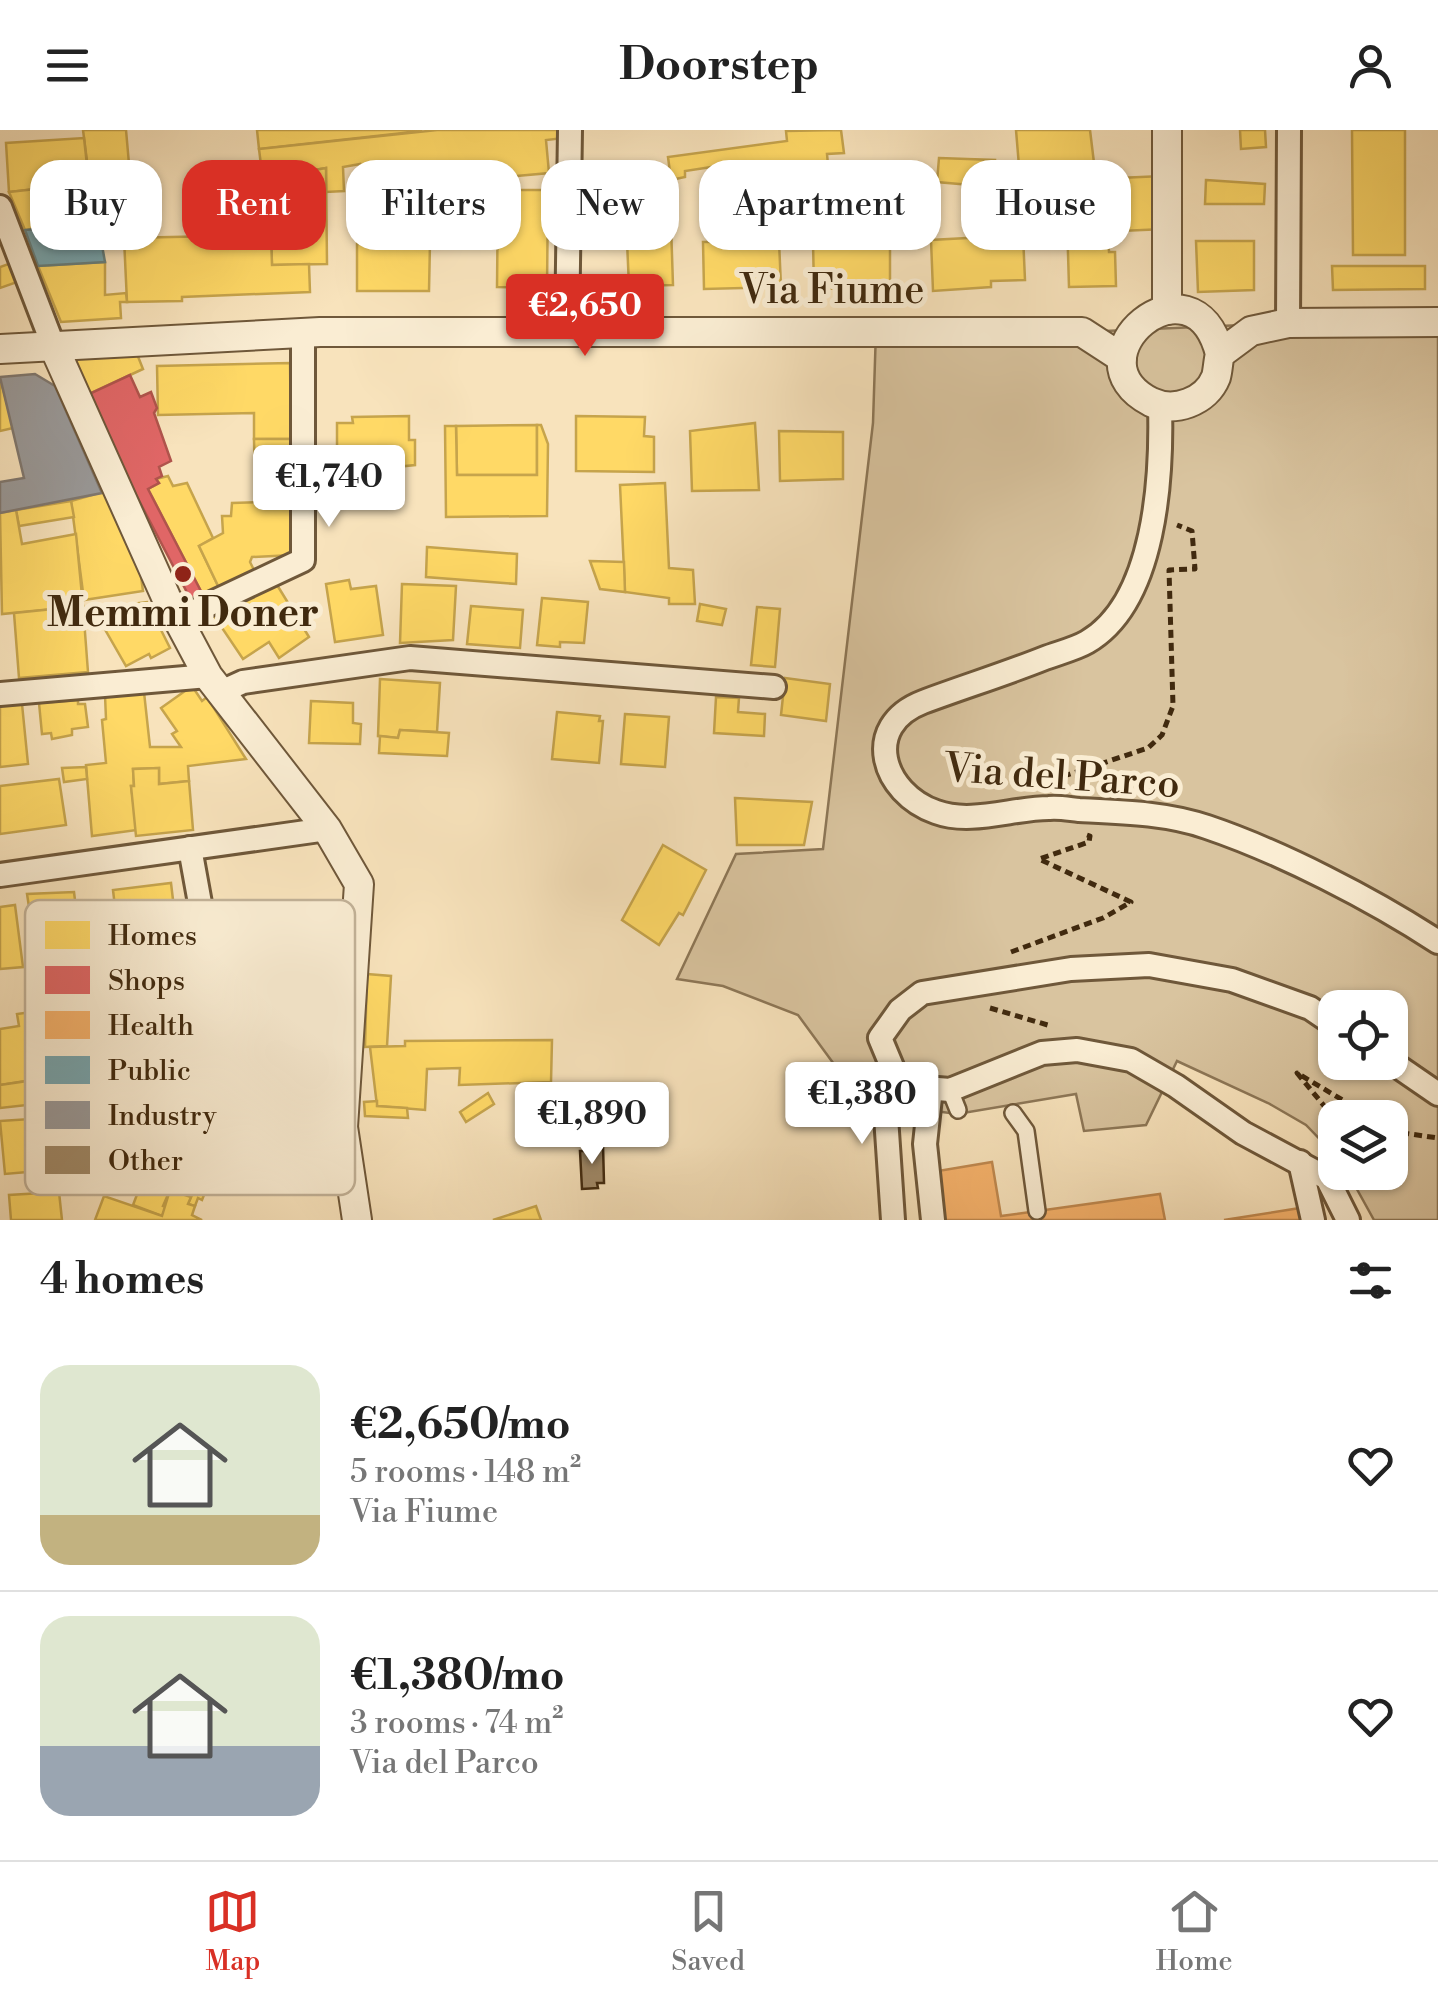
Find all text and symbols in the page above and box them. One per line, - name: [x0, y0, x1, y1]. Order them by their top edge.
- text: Doorstep: [619, 37, 819, 94]
- icon: menu: [40, 38, 95, 93]
- icon: person: [1343, 38, 1398, 93]
- chip: Buy: [30, 160, 162, 250]
- chip: Rent: [182, 160, 326, 250]
- chip: Filters: [346, 160, 521, 250]
- chip: New: [541, 160, 679, 250]
- chip: Apartment: [699, 160, 941, 250]
- chip: House: [961, 160, 1131, 250]
- street label: Via Fiume: [738, 266, 925, 316]
- pin: €2,650: [504, 274, 666, 359]
- text: €2,650: [528, 286, 642, 326]
- pin: €1,740: [248, 445, 410, 530]
- text: €1,740: [275, 457, 383, 497]
- marker: Memmi Doner: [172, 563, 194, 585]
- place label: Memmi Doner: [47, 589, 319, 639]
- street label: Via del Parco: [942, 744, 1181, 810]
- legend: [25, 900, 355, 1195]
- text: Homes: [108, 919, 197, 954]
- text: Shops: [108, 964, 185, 999]
- map controls: [1318, 990, 1408, 1190]
- button: locate: [1318, 990, 1408, 1080]
- text: Health: [108, 1009, 194, 1044]
- text: Public: [108, 1054, 191, 1089]
- pin: €1,380: [781, 1062, 943, 1147]
- text: €1,380: [807, 1074, 917, 1114]
- pin: €1,890: [511, 1082, 673, 1167]
- text: €1,890: [537, 1094, 647, 1134]
- text: Industry: [108, 1099, 217, 1134]
- button: layers: [1318, 1100, 1408, 1190]
- text: Other: [108, 1144, 183, 1179]
- icon: filters: [1343, 1253, 1398, 1308]
- text: 4 homes: [40, 1254, 204, 1307]
- text: €2,650/mo: [350, 1399, 571, 1452]
- icon: home: [120, 1405, 240, 1525]
- icon: heart: [1343, 1438, 1398, 1493]
- text: 5 rooms · 148 m²: [350, 1452, 581, 1492]
- text: Via Fiume: [350, 1492, 498, 1532]
- text: €1,380/mo: [350, 1650, 564, 1703]
- icon: home: [120, 1656, 240, 1776]
- icon: heart: [1343, 1689, 1398, 1744]
- text: 3 rooms · 74 m²: [350, 1703, 563, 1743]
- text: Via del Parco: [350, 1743, 539, 1783]
- tab: Map: [205, 1884, 261, 1979]
- tab: Saved: [671, 1884, 745, 1979]
- tab: Home: [1156, 1884, 1233, 1979]

